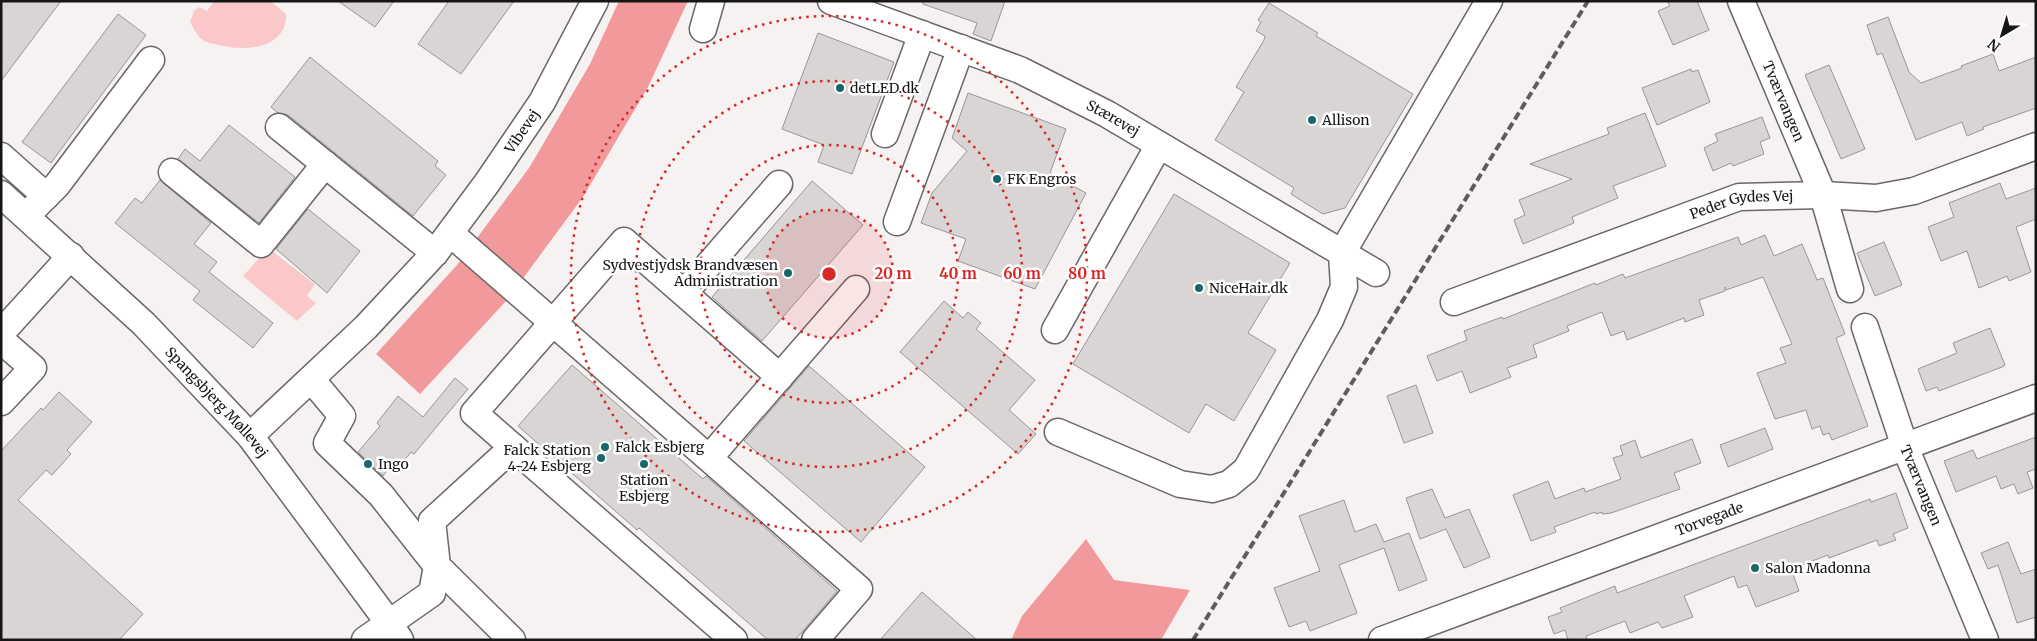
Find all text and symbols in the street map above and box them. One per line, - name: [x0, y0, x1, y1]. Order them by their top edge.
- north arrow: [1977, 10, 2027, 60]
- text: N: [1984, 35, 2004, 56]
- street label: Tværvangen: [1758, 58, 1808, 144]
- place label: detLED.dk: [850, 79, 919, 97]
- marker: detLED.dk: [834, 82, 846, 94]
- street label: Stærevej: [1083, 96, 1143, 140]
- street label: Vibevej: [500, 106, 543, 158]
- place label: Allison: [1321, 111, 1370, 129]
- marker: Allison: [1306, 114, 1318, 126]
- place label: FK Engros: [1007, 170, 1077, 188]
- marker: FK Engros: [991, 173, 1003, 185]
- street label: Peder Gydes Vej: [1687, 187, 1794, 223]
- place label: Sydvestjydsk Brandvæsen Administration: [603, 256, 778, 290]
- text: 20 m: [874, 264, 912, 283]
- text: 40 m: [939, 264, 977, 283]
- text: 60 m: [1003, 264, 1041, 283]
- text: 80 m: [1068, 264, 1106, 283]
- centre of rings: [820, 265, 838, 283]
- marker: Sydvestjydsk Brandvæsen Administration: [782, 267, 794, 279]
- place label: NiceHair.dk: [1209, 279, 1288, 297]
- marker: NiceHair.dk: [1193, 282, 1205, 294]
- street label: Spangsbjerg Møllevej: [161, 343, 272, 461]
- place label: Falck Esbjerg: [615, 438, 705, 456]
- place label: Falck Station 4-24 Esbjerg: [503, 441, 592, 475]
- marker: Falck Esbjerg: [599, 441, 611, 453]
- street label: Tværvangen: [1896, 442, 1946, 528]
- marker: Falck Station 4-24 Esbjerg: [595, 452, 607, 464]
- place label: Ingo: [378, 455, 409, 473]
- marker: Ingo: [362, 458, 374, 470]
- marker: Station Esbjerg: [638, 458, 650, 470]
- place label: Station Esbjerg: [619, 471, 670, 505]
- street label: Torvegade: [1673, 498, 1746, 540]
- place label: Salon Madonna: [1765, 559, 1871, 577]
- marker: Salon Madonna: [1749, 562, 1761, 574]

